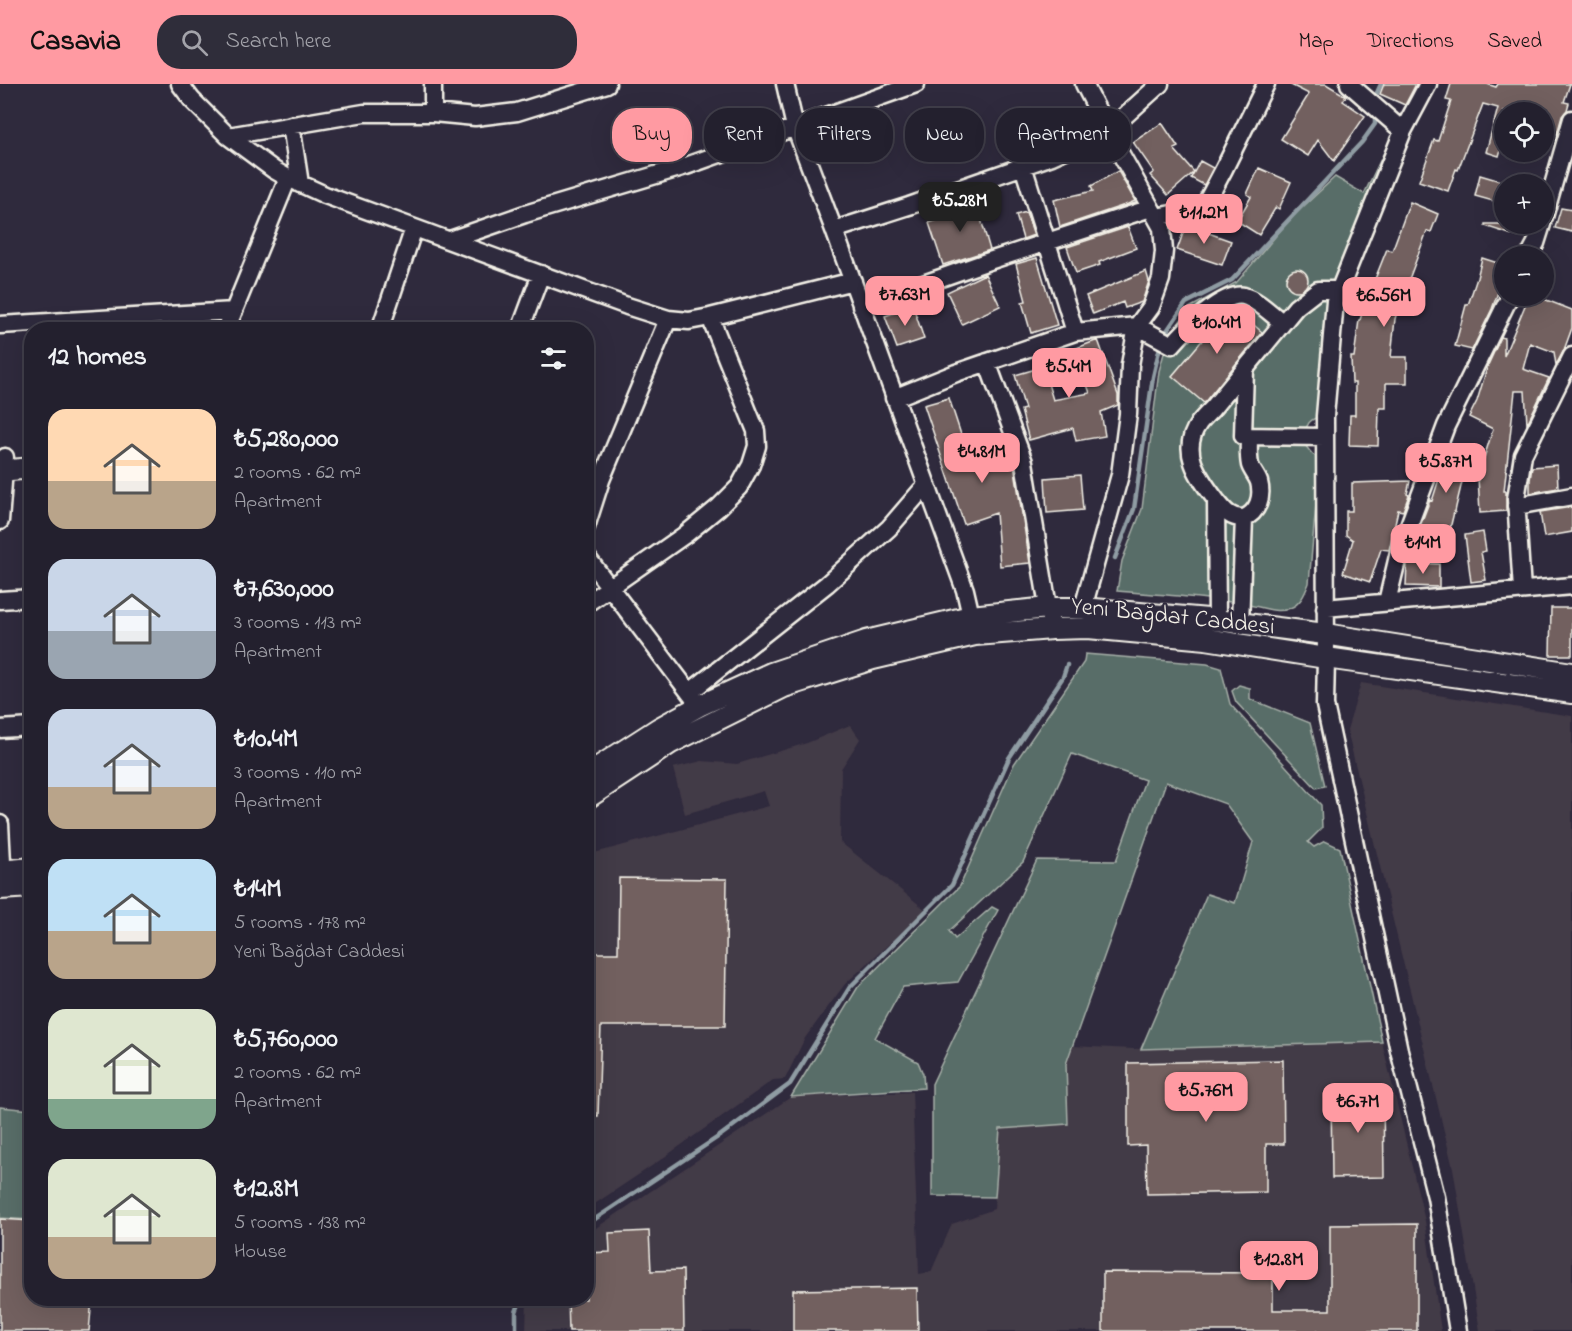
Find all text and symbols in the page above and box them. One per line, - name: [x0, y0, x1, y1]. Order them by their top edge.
- search box: [157, 15, 577, 69]
- text: Casavia: [30, 22, 121, 63]
- icon: search: [178, 26, 211, 59]
- text: Search here: [226, 26, 331, 58]
- text: Map: [1298, 27, 1334, 57]
- text: Directions: [1367, 27, 1454, 57]
- text: Saved: [1487, 27, 1542, 57]
- map controls: [1494, 102, 1554, 306]
- button: locate: [1494, 102, 1554, 162]
- chip: Buy: [612, 108, 692, 162]
- chip: Rent: [704, 108, 784, 162]
- chip: Filters: [796, 108, 893, 162]
- chip: New: [905, 108, 984, 162]
- chip: Apartment: [996, 108, 1131, 162]
- button: +: [1494, 174, 1554, 234]
- pin: ₺5.28M: [911, 182, 1009, 233]
- text: ₺5.28M: [932, 187, 988, 216]
- pin: ₺11.2M: [1155, 194, 1253, 245]
- text: ₺11.2M: [1180, 199, 1228, 228]
- button: −: [1494, 246, 1554, 306]
- pin: ₺7.63M: [856, 276, 954, 327]
- pin: ₺6.56M: [1335, 277, 1433, 328]
- text: ₺7.63M: [879, 281, 931, 310]
- text: ₺6.56M: [1356, 282, 1412, 311]
- pin: ₺10.4M: [1168, 304, 1266, 355]
- text: ₺10.4M: [1192, 309, 1242, 338]
- text: 12 homes: [48, 339, 147, 377]
- icon: filters: [537, 342, 570, 375]
- pin: ₺5.4M: [1027, 348, 1111, 399]
- text: ₺5.4M: [1046, 353, 1092, 382]
- text: ₺5,280,000: [234, 421, 338, 459]
- icon: home: [96, 433, 168, 505]
- pin: ₺4.81M: [933, 433, 1031, 484]
- text: ₺4.81M: [958, 438, 1006, 467]
- pin: ₺5.87M: [1397, 443, 1495, 494]
- text: ₺5.87M: [1419, 448, 1473, 477]
- text: 2 rooms · 62 m²: [234, 459, 361, 488]
- text: Apartment: [234, 488, 322, 517]
- pin: ₺14M: [1387, 524, 1459, 575]
- text: ₺14M: [1405, 529, 1441, 558]
- text: ₺7,630,000: [234, 571, 334, 609]
- icon: home: [96, 583, 168, 655]
- street label: Yeni Bağdat Caddesi: [1069, 589, 1276, 646]
- text: 3 rooms · 113 m²: [234, 609, 362, 638]
- text: Apartment: [234, 638, 322, 667]
- text: ₺10.4M: [234, 721, 298, 759]
- icon: home: [96, 733, 168, 805]
- text: 3 rooms · 110 m²: [234, 759, 362, 788]
- text: Apartment: [234, 788, 322, 817]
- text: ₺14M: [234, 871, 282, 909]
- icon: home: [96, 883, 168, 955]
- text: 5 rooms · 178 m²: [234, 909, 366, 938]
- text: Yeni Bağdat Caddesi: [234, 938, 405, 967]
- text: ₺5,760,000: [234, 1021, 338, 1059]
- icon: home: [96, 1033, 168, 1105]
- text: 2 rooms · 62 m²: [234, 1059, 361, 1088]
- pin: ₺5.76M: [1157, 1072, 1255, 1123]
- text: ₺5.76M: [1179, 1077, 1233, 1106]
- pin: ₺6.7M: [1316, 1083, 1400, 1134]
- text: Apartment: [234, 1088, 322, 1117]
- text: ₺6.7M: [1336, 1088, 1380, 1117]
- text: ₺12.8M: [234, 1171, 299, 1209]
- icon: home: [96, 1183, 168, 1255]
- text: 5 rooms · 138 m²: [234, 1209, 366, 1238]
- text: House: [234, 1238, 287, 1267]
- pin: ₺12.8M: [1230, 1241, 1328, 1292]
- text: ₺12.8M: [1254, 1246, 1304, 1275]

